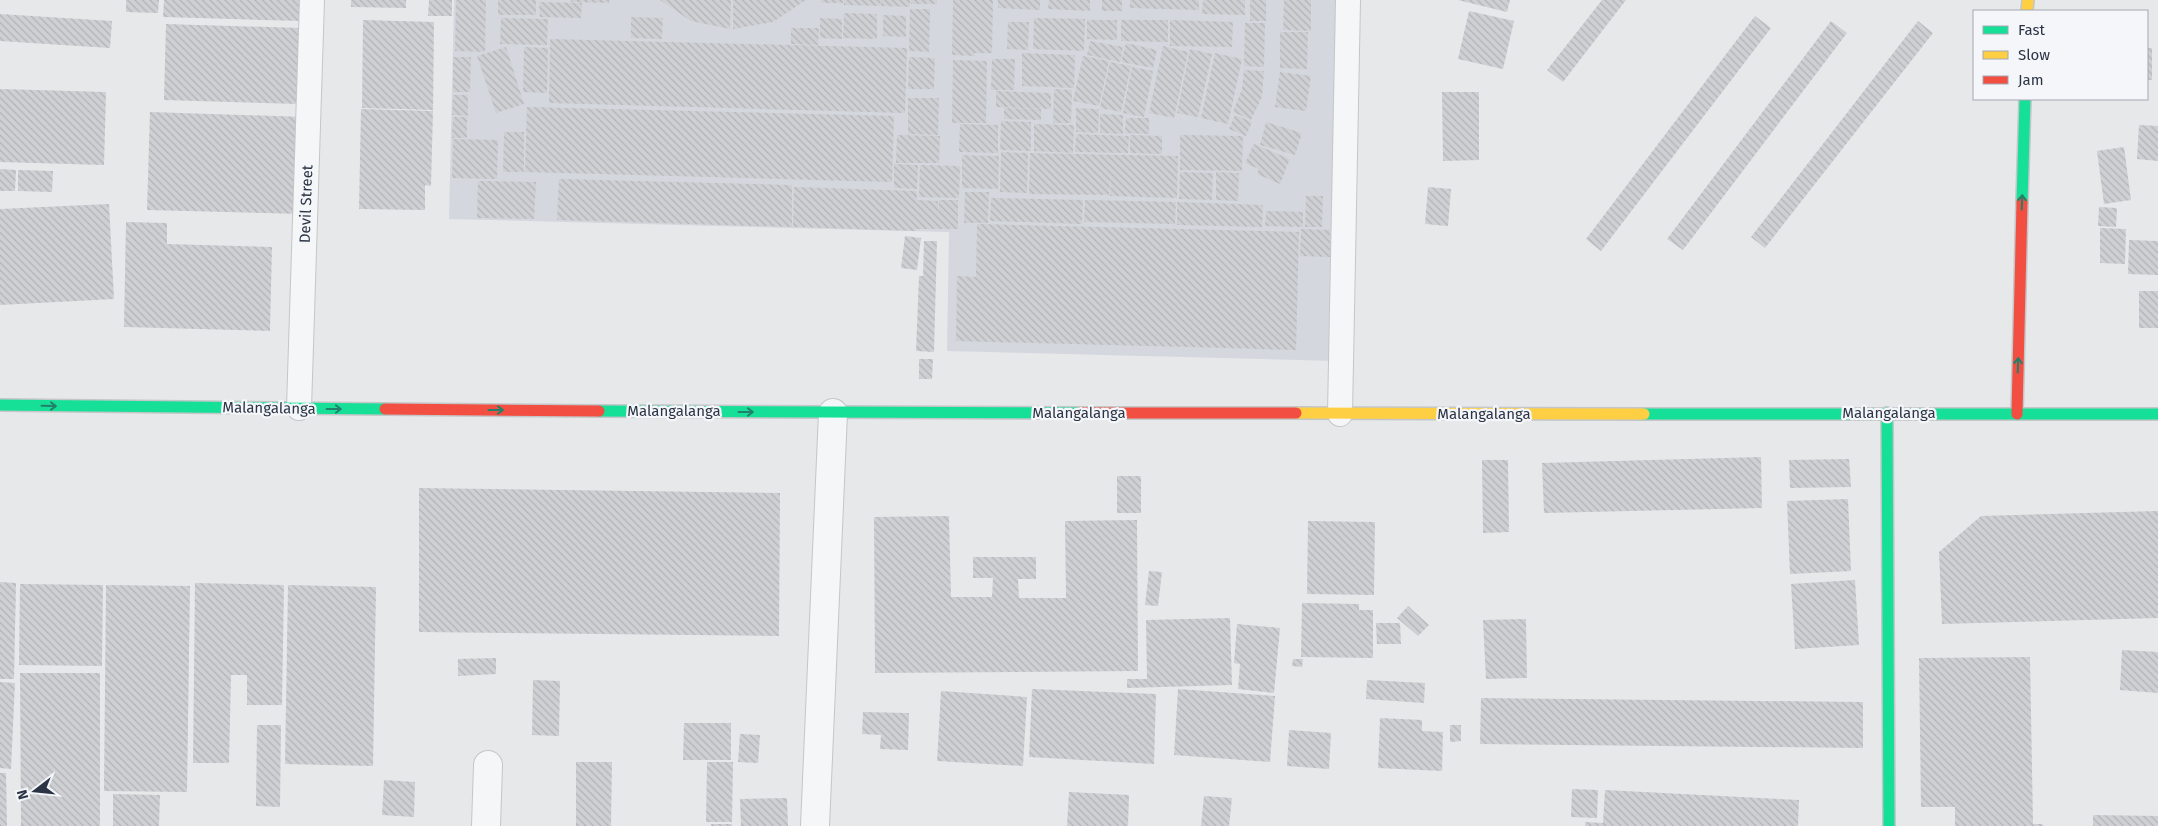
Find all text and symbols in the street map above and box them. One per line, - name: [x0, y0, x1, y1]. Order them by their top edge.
- legend: [1973, 10, 2148, 100]
- text: Fast: [2018, 21, 2045, 39]
- text: Slow: [2018, 46, 2050, 64]
- text: Jam: [2018, 71, 2044, 89]
- street label: Devil Street: [296, 164, 316, 244]
- one-way arrow: [2017, 195, 2027, 211]
- one-way arrow: [2013, 357, 2023, 374]
- street label: Malangalanga: [222, 398, 316, 418]
- one-way arrow: [40, 401, 56, 411]
- street label: Malangalanga: [627, 402, 721, 420]
- one-way arrow: [325, 404, 341, 414]
- street label: Malangalanga: [1032, 404, 1126, 422]
- street label: Malangalanga: [1842, 404, 1936, 422]
- one-way arrow: [488, 405, 504, 415]
- street label: Malangalanga: [1437, 405, 1531, 423]
- one-way arrow: [738, 407, 754, 417]
- north arrow: [10, 766, 60, 816]
- text: N: [14, 788, 32, 801]

